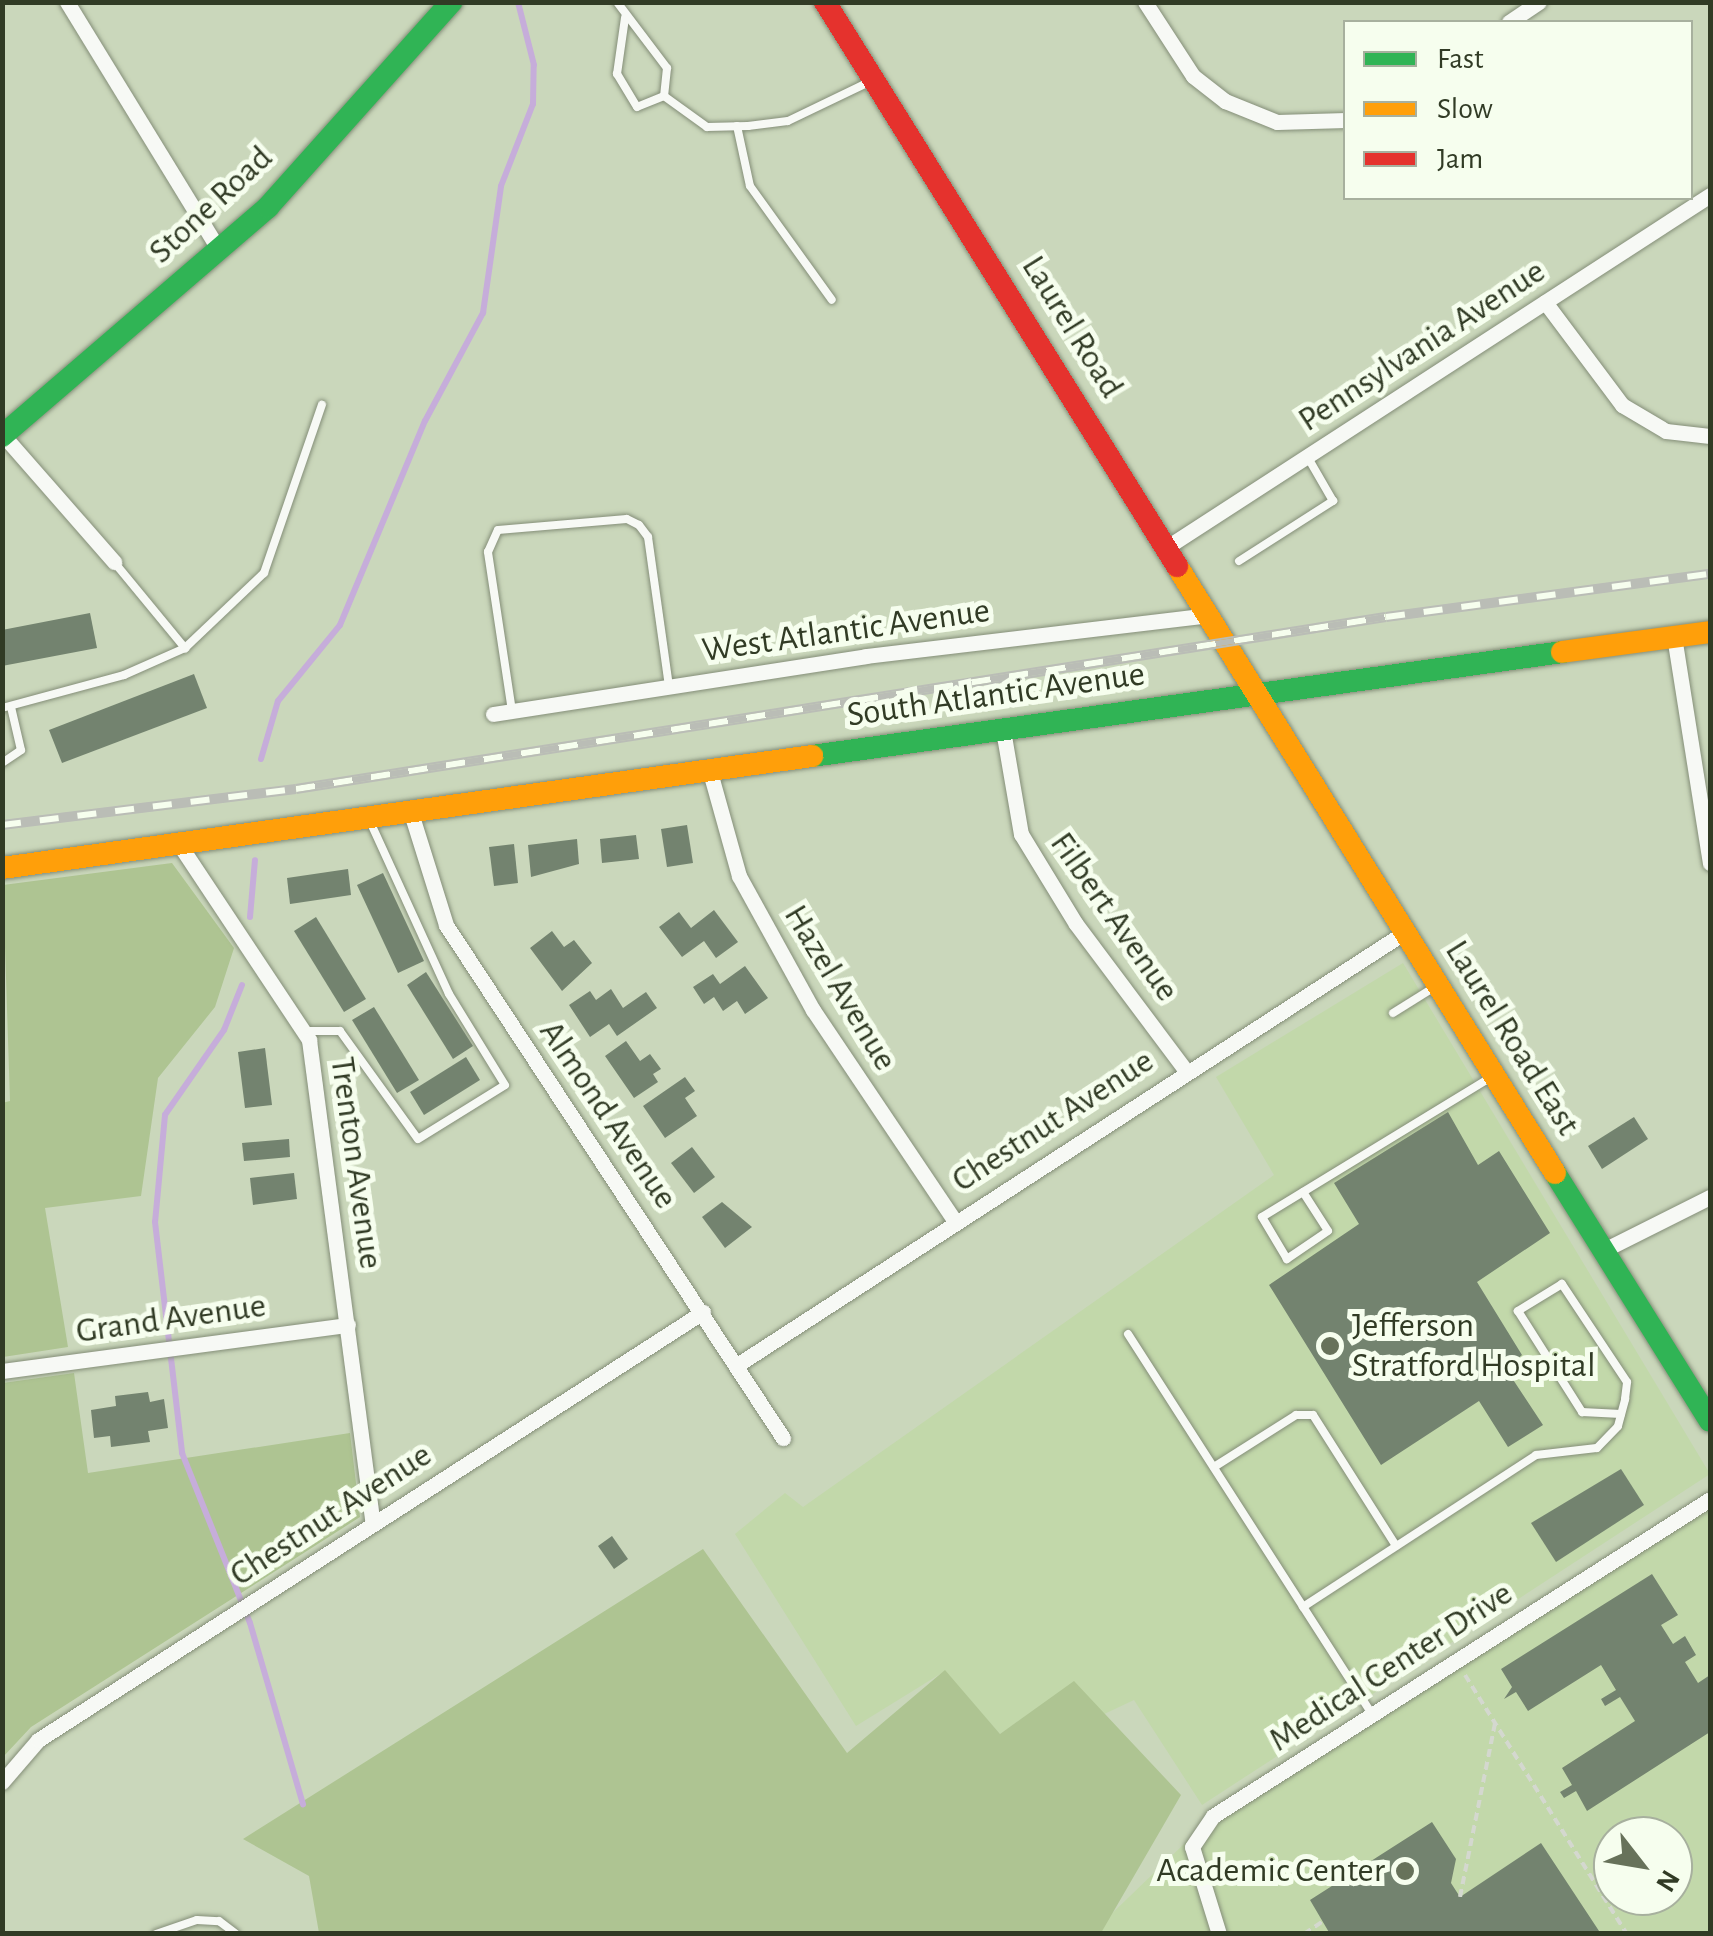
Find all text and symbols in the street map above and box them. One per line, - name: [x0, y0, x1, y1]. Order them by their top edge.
- legend: [1343, 20, 1693, 200]
- text: Fast: [1437, 44, 1484, 74]
- text: Slow: [1437, 94, 1493, 124]
- street label: Stone Road: [141, 137, 281, 273]
- text: Jam: [1437, 144, 1483, 174]
- street label: Laurel Road: [1012, 248, 1132, 406]
- street label: Pennsylvania Avenue: [1291, 251, 1553, 441]
- street label: West Atlantic Avenue: [700, 590, 992, 672]
- street label: South Atlantic Avenue: [844, 653, 1148, 737]
- street label: Filbert Avenue: [1040, 824, 1188, 1010]
- street label: Hazel Avenue: [774, 898, 906, 1078]
- street label: Laurel Road East: [1435, 933, 1589, 1143]
- street label: Almond Avenue: [530, 1013, 686, 1217]
- street label: Chestnut Avenue: [944, 1040, 1162, 1202]
- street label: Trenton Avenue: [320, 1054, 392, 1272]
- street label: Grand Avenue: [73, 1285, 269, 1353]
- place label: Jefferson Stratford Hospital: [1352, 1305, 1596, 1387]
- marker: Jefferson Stratford Hospital: [1317, 1333, 1343, 1359]
- street label: Chestnut Avenue: [222, 1434, 440, 1596]
- street label: Medical Center Drive: [1261, 1573, 1521, 1761]
- north arrow: [1593, 1816, 1693, 1916]
- place label: Academic Center: [1156, 1850, 1385, 1892]
- marker: Academic Center: [1394, 1860, 1416, 1882]
- text: N: [1650, 1865, 1684, 1896]

